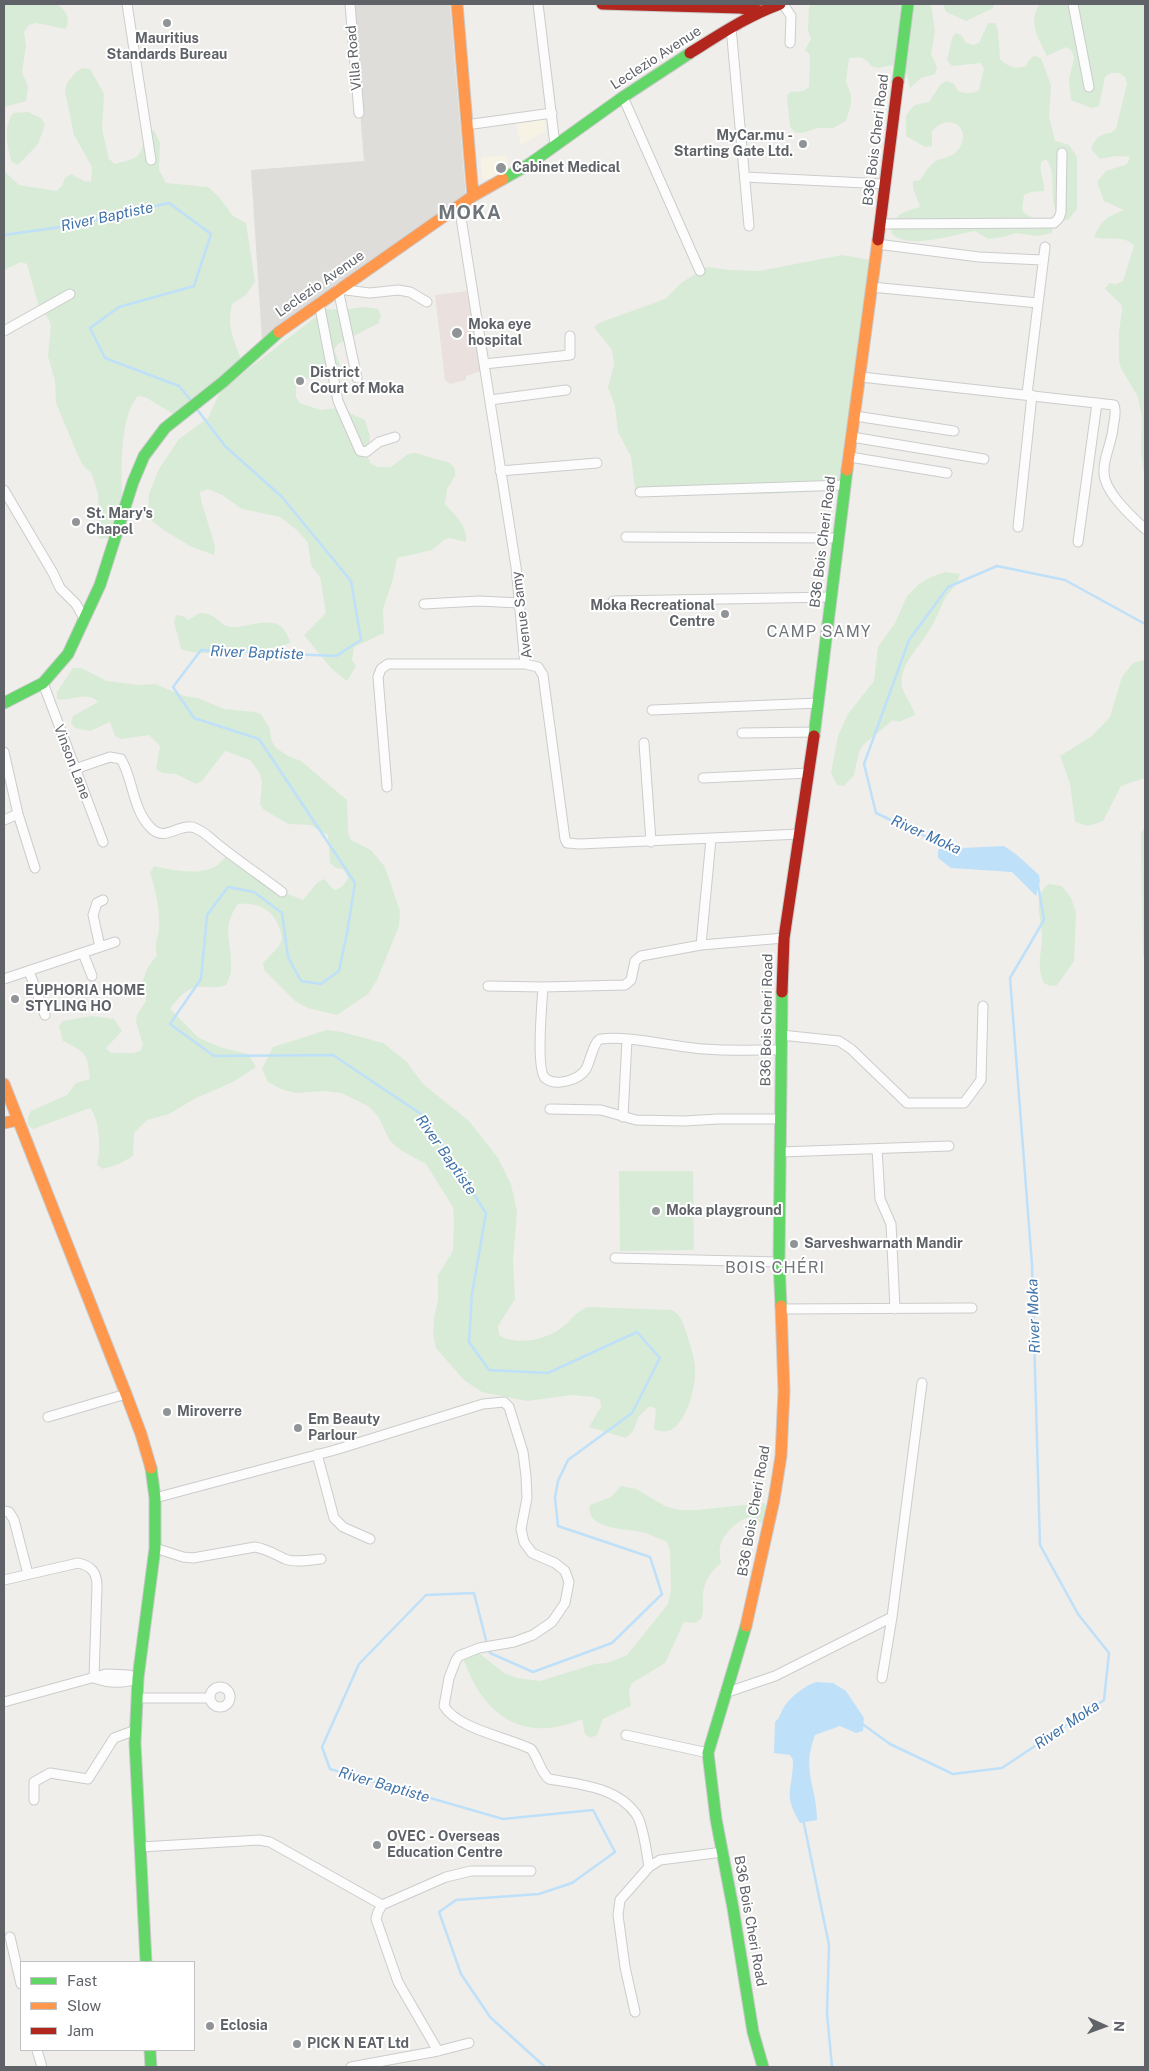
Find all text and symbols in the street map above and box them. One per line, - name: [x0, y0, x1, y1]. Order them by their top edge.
- marker: Mauritius Standards Bureau: [161, 17, 173, 29]
- street label: Leclezio Avenue: [608, 22, 704, 94]
- street label: Villa Road: [343, 25, 365, 91]
- place label: Mauritius Standards Bureau: [107, 31, 227, 64]
- street label: B36 Bois Cheri Road: [860, 73, 892, 207]
- place label: MyCar.mu - Starting Gate Ltd.: [674, 128, 793, 160]
- marker: MyCar.mu - Starting Gate Ltd.: [797, 138, 809, 150]
- place label: Cabinet Medical: [512, 160, 620, 176]
- marker: Cabinet Medical: [494, 161, 508, 175]
- water label: River Baptiste: [59, 198, 155, 236]
- district label: MOKA: [438, 202, 502, 224]
- street label: Leclezio Avenue: [272, 247, 368, 321]
- place label: Moka eye hospital: [468, 317, 531, 350]
- marker: Moka eye hospital: [450, 326, 464, 340]
- place label: District Court of Moka: [310, 365, 404, 398]
- marker: District Court of Moka: [294, 375, 306, 387]
- street label: B36 Bois Cheri Road: [807, 475, 839, 609]
- place label: St. Mary's Chapel: [86, 506, 153, 538]
- marker: St. Mary's Chapel: [70, 516, 82, 528]
- street label: Avenue Samy: [508, 570, 536, 660]
- place label: Moka Recreational Centre: [590, 598, 715, 630]
- marker: Moka Recreational Centre: [719, 608, 731, 620]
- district label: CAMP SAMY: [765, 622, 873, 642]
- water label: River Baptiste: [210, 642, 304, 664]
- street label: Vinson Lane: [50, 722, 94, 802]
- water label: River Moka: [888, 812, 964, 858]
- street label: B36 Bois Cheri Road: [757, 954, 777, 1086]
- place label: EUPHORIA HOME STYLING HO: [25, 983, 145, 1016]
- marker: EUPHORIA HOME STYLING HO: [9, 993, 21, 1005]
- water label: River Baptiste: [412, 1111, 480, 1199]
- place label: Moka playground: [666, 1203, 782, 1219]
- marker: Moka playground: [650, 1205, 662, 1217]
- place label: Sarveshwarnath Mandir: [804, 1236, 963, 1252]
- marker: Sarveshwarnath Mandir: [788, 1238, 800, 1250]
- district label: BOIS CHÉRI: [724, 1258, 826, 1278]
- water label: River Moka: [1024, 1278, 1044, 1354]
- place label: Miroverre: [177, 1404, 242, 1420]
- marker: Miroverre: [161, 1406, 173, 1418]
- place label: Em Beauty Parlour: [308, 1412, 380, 1444]
- marker: Em Beauty Parlour: [292, 1422, 304, 1434]
- street label: B36 Bois Cheri Road: [734, 1444, 774, 1578]
- water label: River Moka: [1031, 1697, 1103, 1753]
- water label: River Baptiste: [336, 1763, 432, 1807]
- place label: OVEC - Overseas Education Centre: [387, 1829, 503, 1861]
- marker: OVEC - Overseas Education Centre: [371, 1839, 383, 1851]
- street label: B36 Bois Cheri Road: [730, 1854, 770, 1988]
- legend: [20, 1961, 195, 2051]
- text: Fast: [67, 1972, 97, 1989]
- text: Slow: [67, 1997, 101, 2014]
- north arrow: [1079, 2001, 1129, 2051]
- place label: Eclosia: [220, 2018, 268, 2034]
- marker: Eclosia: [204, 2020, 216, 2032]
- text: N: [1111, 2021, 1127, 2032]
- text: Jam: [67, 2022, 94, 2039]
- place label: PICK N EAT Ltd: [307, 2036, 409, 2052]
- marker: PICK N EAT Ltd: [291, 2038, 303, 2050]

